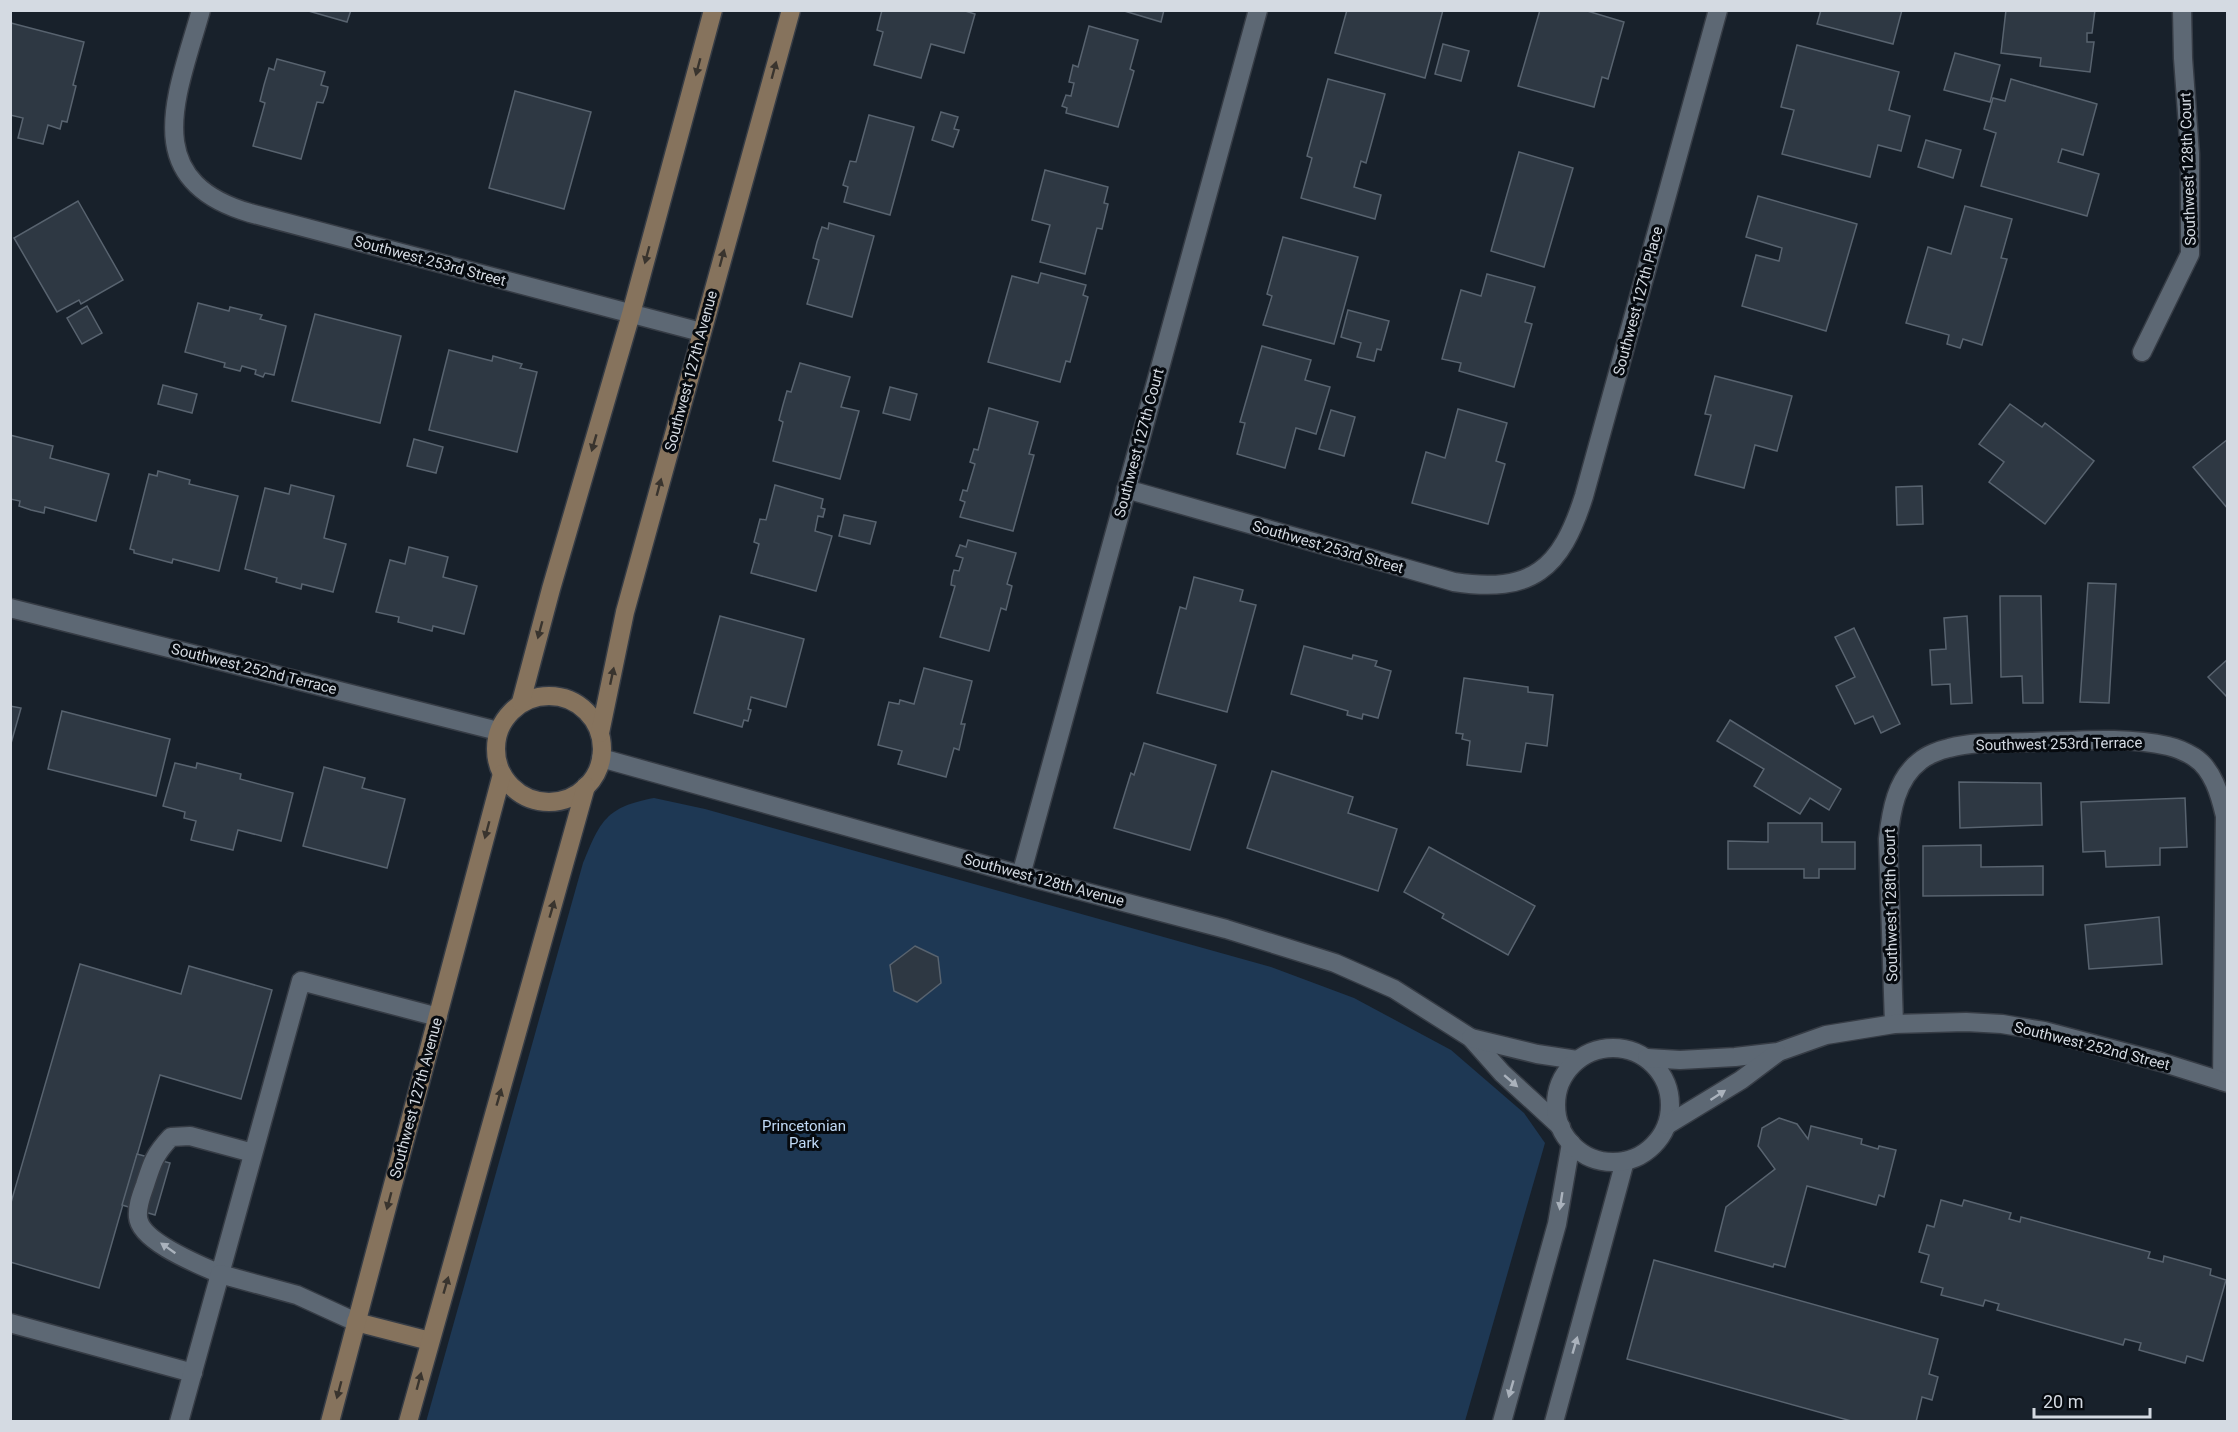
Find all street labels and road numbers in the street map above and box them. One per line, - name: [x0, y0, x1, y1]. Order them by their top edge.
- street label: Southwest 128th Court: [2176, 92, 2200, 246]
- street label: Southwest 127th Place: [1609, 224, 1667, 378]
- street label: Southwest 253rd Street: [352, 232, 508, 290]
- street label: Southwest 127th Avenue: [661, 289, 721, 453]
- street label: Southwest 127th Court: [1110, 366, 1168, 520]
- street label: Southwest 253rd Street: [1250, 517, 1406, 577]
- street label: Southwest 252nd Terrace: [169, 640, 339, 698]
- street label: Southwest 253rd Terrace: [1976, 734, 2143, 754]
- street label: Southwest 128th Court: [1881, 828, 1901, 982]
- street label: Southwest 128th Avenue: [962, 850, 1126, 910]
- street label: Southwest 127th Avenue: [386, 1016, 446, 1180]
- street label: Southwest 252nd Street: [2012, 1018, 2172, 1074]

